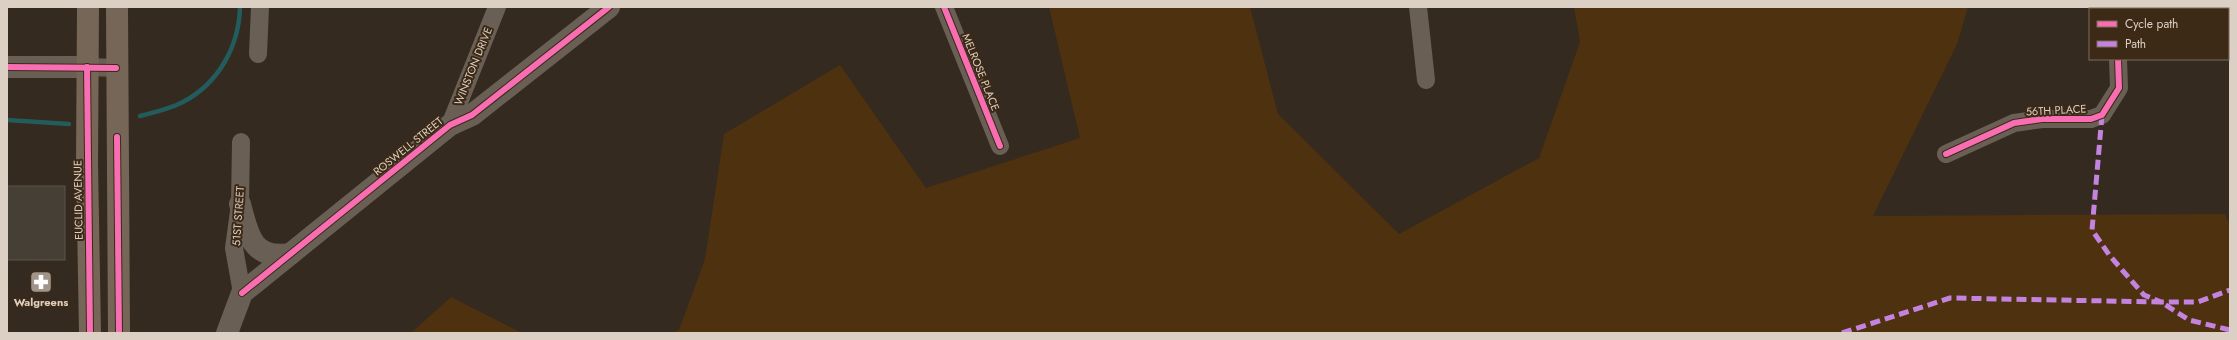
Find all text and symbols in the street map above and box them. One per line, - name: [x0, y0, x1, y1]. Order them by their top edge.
- legend: [2089, 8, 2229, 60]
- text: Cycle path: [2125, 15, 2178, 33]
- street label: WINSTON DRIVE: [450, 25, 496, 107]
- street label: MELROSE PLACE: [958, 31, 1004, 113]
- text: Path: [2125, 35, 2146, 53]
- street label: 56TH PLACE: [2025, 100, 2087, 120]
- street label: ROSWELL STREET: [370, 113, 446, 179]
- street label: EUCLID AVENUE: [69, 160, 87, 240]
- street label: 51ST STREET: [228, 185, 248, 247]
- pharmacy icon: Walgreens: [28, 269, 54, 295]
- place label: Walgreens: [14, 294, 68, 310]

